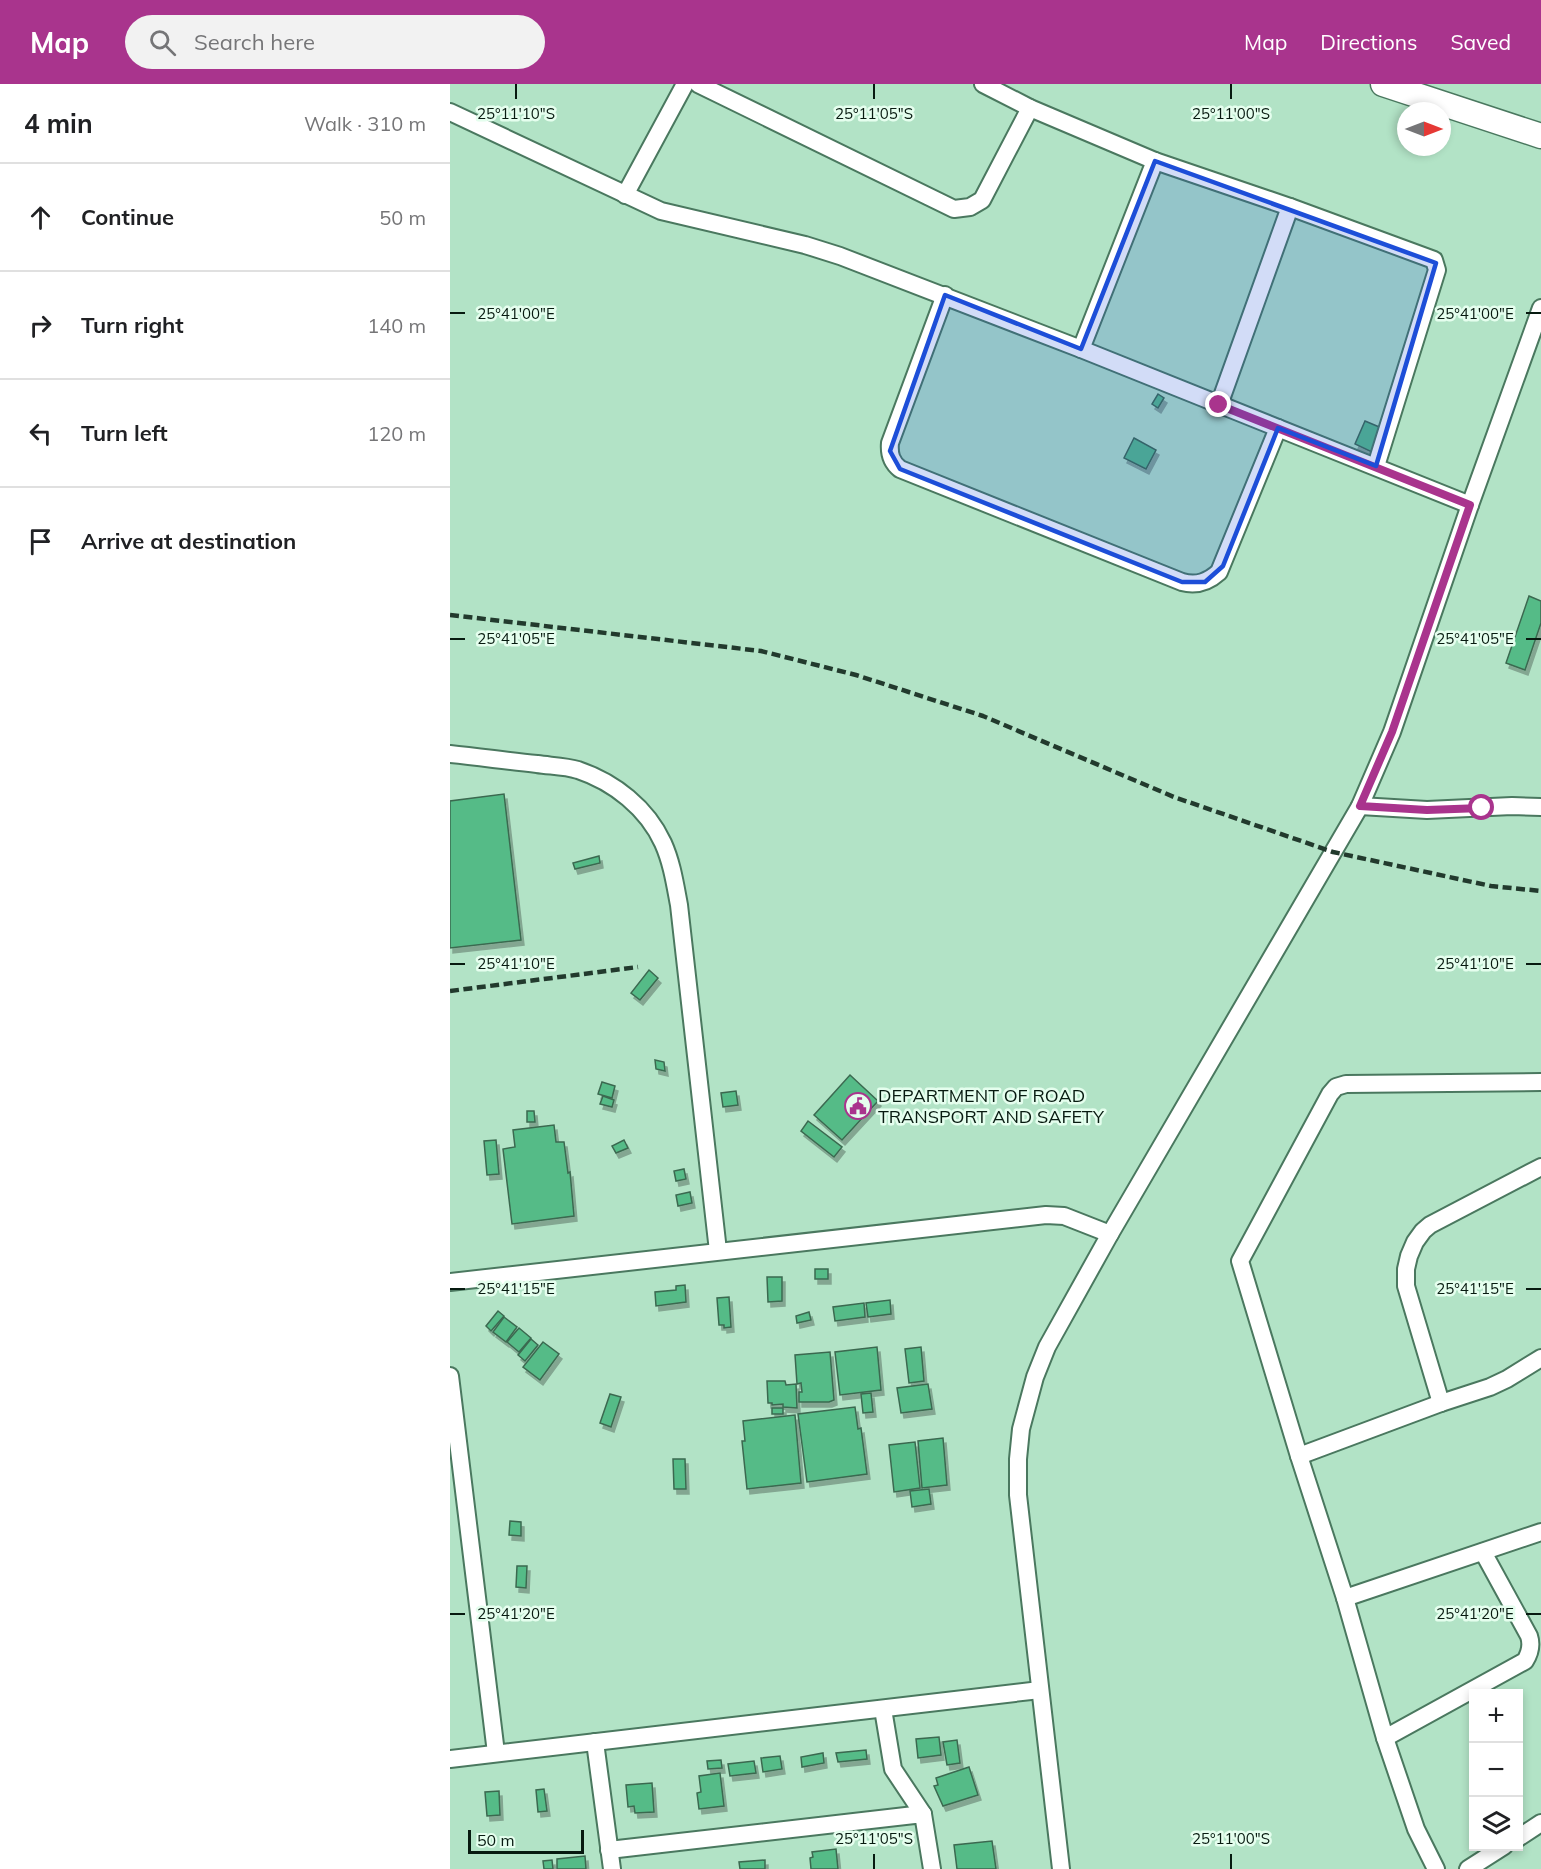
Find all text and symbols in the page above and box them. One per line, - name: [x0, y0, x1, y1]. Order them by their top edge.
- search box: [125, 15, 545, 69]
- text: Map: [30, 25, 89, 60]
- icon: search: [146, 26, 179, 59]
- text: Search here: [194, 28, 315, 56]
- text: Map: [1244, 29, 1287, 55]
- text: Directions: [1320, 29, 1417, 55]
- text: Saved: [1450, 29, 1511, 55]
- north arrow: [1397, 102, 1451, 156]
- text: 25°11'10"S: [477, 104, 555, 123]
- text: 25°11'05"S: [835, 104, 913, 123]
- text: 25°11'00"S: [1192, 104, 1270, 123]
- text: 4 min: [24, 107, 93, 140]
- text: Walk · 310 m: [304, 111, 426, 136]
- icon: ahead: [24, 201, 57, 234]
- text: Continue: [81, 203, 174, 231]
- text: 50 m: [379, 205, 426, 230]
- text: 25°41'00"E: [477, 304, 555, 323]
- text: 25°41'00"E: [1436, 304, 1514, 323]
- icon: right: [24, 309, 57, 342]
- text: Turn right: [81, 311, 184, 339]
- text: 140 m: [367, 313, 426, 338]
- route end: [1205, 391, 1231, 417]
- icon: left: [24, 417, 57, 450]
- text: Turn left: [81, 419, 168, 447]
- text: 120 m: [367, 421, 426, 446]
- icon: arrive: [24, 525, 57, 558]
- text: Arrive at destination: [81, 527, 296, 555]
- text: 25°41'05"E: [477, 629, 555, 648]
- text: 25°41'05"E: [1436, 629, 1514, 648]
- route start: [1468, 794, 1494, 820]
- text: 25°41'10"E: [477, 954, 555, 973]
- text: 25°41'10"E: [1436, 954, 1514, 973]
- place label: DEPARTMENT OF ROAD TRANSPORT AND SAFETY: [878, 1084, 1105, 1128]
- public building icon: DEPARTMENT OF ROAD TRANSPORT AND SAFETY: [843, 1091, 873, 1121]
- text: 25°41'15"E: [477, 1279, 555, 1298]
- text: 25°41'15"E: [1436, 1279, 1514, 1298]
- text: 25°41'20"E: [477, 1604, 555, 1623]
- text: 25°41'20"E: [1436, 1604, 1514, 1623]
- map controls: [1469, 1689, 1523, 1851]
- button: +: [1469, 1689, 1523, 1743]
- button: −: [1469, 1743, 1523, 1797]
- button: layers: [1469, 1797, 1523, 1851]
- scale bar: [468, 1827, 584, 1854]
- text: 25°11'05"S: [835, 1829, 913, 1848]
- text: 25°11'00"S: [1192, 1829, 1270, 1848]
- text: 50 m: [477, 1830, 514, 1850]

